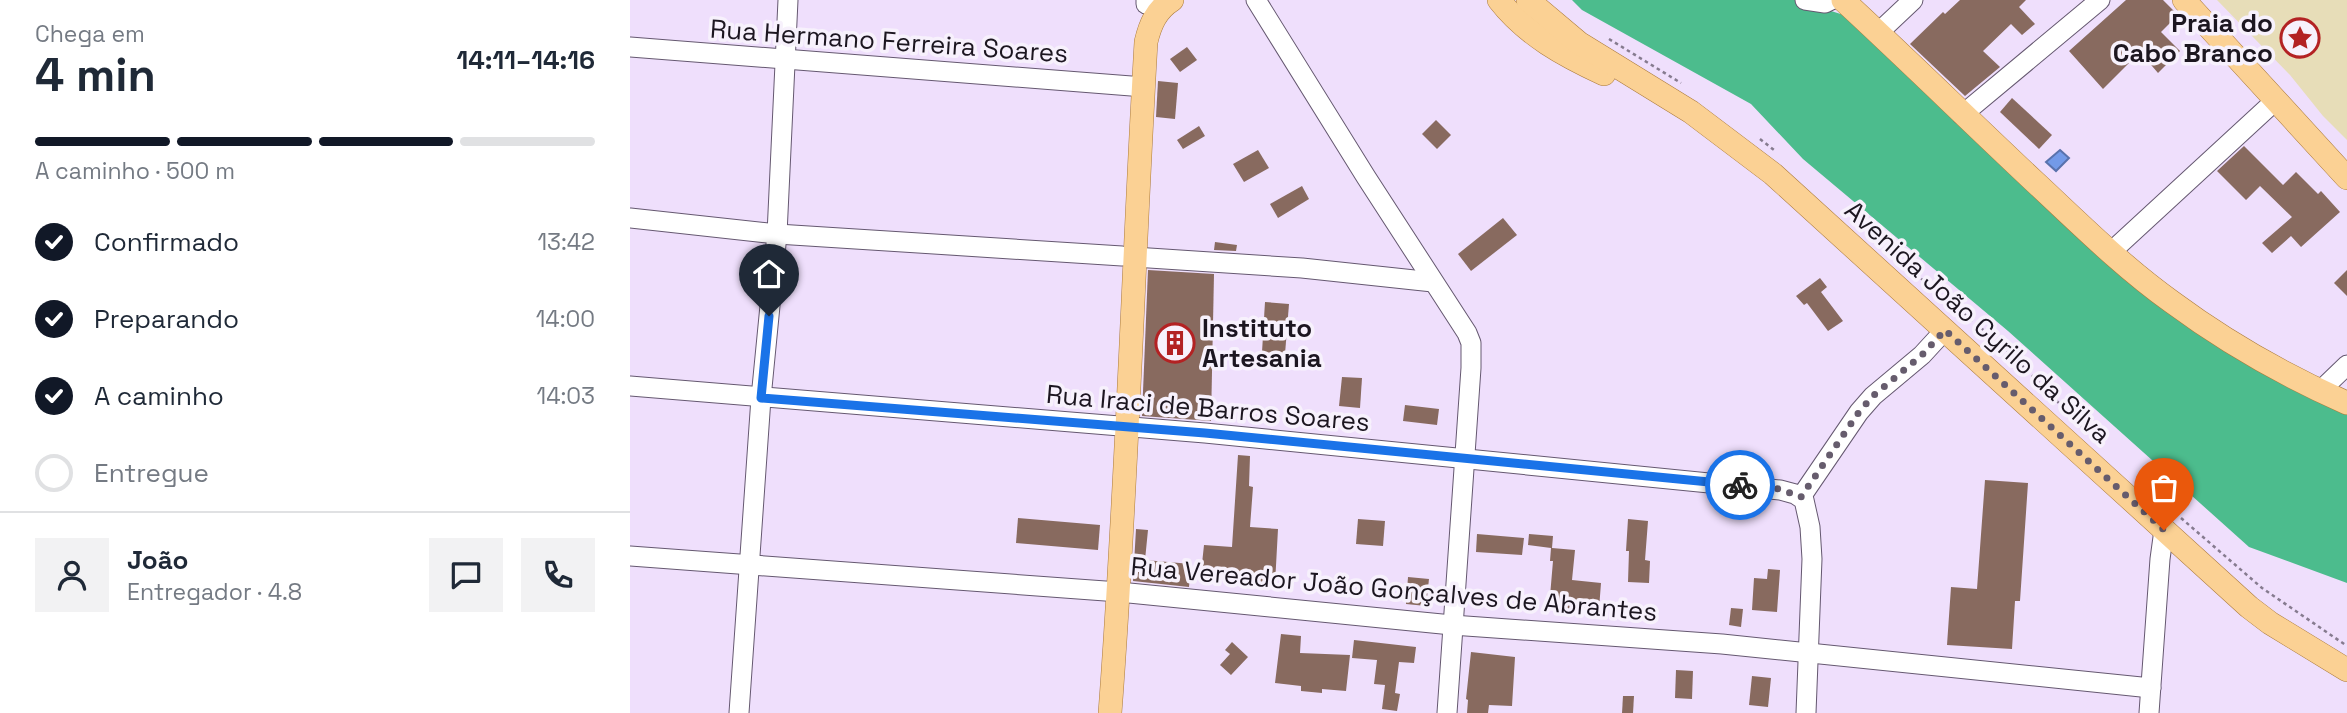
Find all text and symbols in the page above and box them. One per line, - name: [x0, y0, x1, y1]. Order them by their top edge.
- place label: Praia do Cabo Branco: [2113, 6, 2273, 70]
- street label: Rua Hermano Ferreira Soares: [709, 12, 1069, 70]
- place icon: Praia do Cabo Branco: [2279, 17, 2321, 59]
- text: Chega em: [35, 19, 145, 49]
- text: 14:11–14:16: [456, 43, 595, 77]
- text: 4 min: [35, 46, 156, 104]
- text: A caminho · 500 m: [35, 156, 235, 186]
- street label: Avenida João Cyrilo da Silva: [1838, 193, 2118, 451]
- icon: check: [35, 223, 73, 261]
- text: Confirmado: [94, 225, 239, 259]
- text: 13:42: [537, 227, 595, 257]
- pin: [739, 244, 799, 316]
- icon: home: [750, 255, 788, 293]
- icon: check: [35, 300, 73, 338]
- text: Preparando: [94, 302, 239, 336]
- text: 14:00: [536, 304, 595, 334]
- place label: Instituto Artesania: [1202, 311, 1322, 375]
- building icon: Instituto Artesania: [1154, 322, 1196, 364]
- icon: check: [35, 377, 73, 415]
- street label: Rua Iraci de Barros Soares: [1045, 377, 1371, 439]
- text: A caminho: [94, 379, 224, 413]
- text: 14:03: [537, 381, 595, 411]
- courier: [1705, 450, 1775, 520]
- text: Entregue: [94, 456, 209, 490]
- pin: [2134, 458, 2194, 530]
- icon: bike: [1721, 466, 1759, 504]
- icon: bag: [2145, 469, 2183, 507]
- button: person: [35, 538, 109, 612]
- button: chat: [429, 538, 503, 612]
- button: phone: [521, 538, 595, 612]
- text: João: [127, 543, 188, 577]
- street label: Rua Vereador João Gonçalves de Abrantes: [1129, 549, 1659, 629]
- text: Entregador · 4.8: [127, 577, 302, 607]

